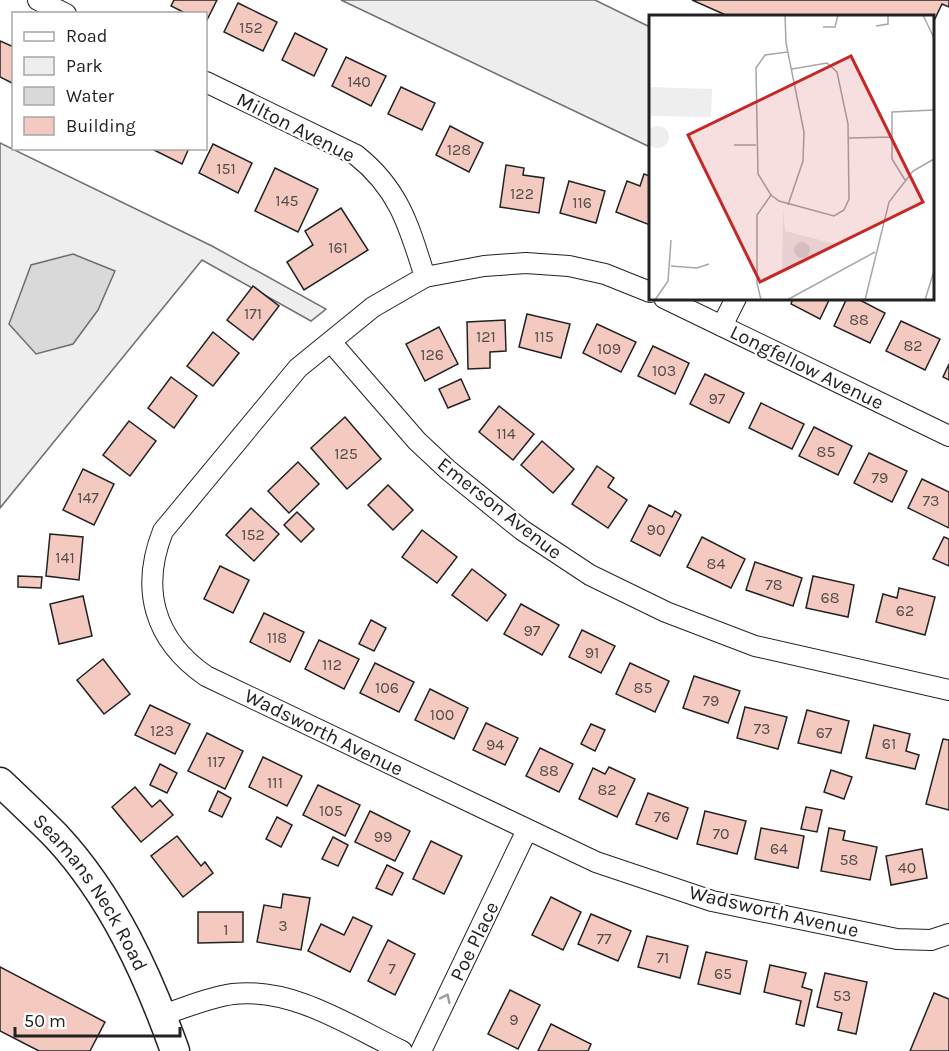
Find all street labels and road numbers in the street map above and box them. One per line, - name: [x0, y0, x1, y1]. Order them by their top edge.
- street label: Milton Avenue: [233, 88, 359, 167]
- street label: Longfellow Avenue: [726, 320, 887, 415]
- street label: Emerson Avenue: [433, 453, 566, 564]
- street label: Wadsworth Avenue: [241, 684, 407, 781]
- street label: Seamans Neck Road: [28, 809, 152, 975]
- street label: Wadsworth Avenue: [687, 881, 861, 942]
- street label: Poe Place: [445, 898, 503, 985]

